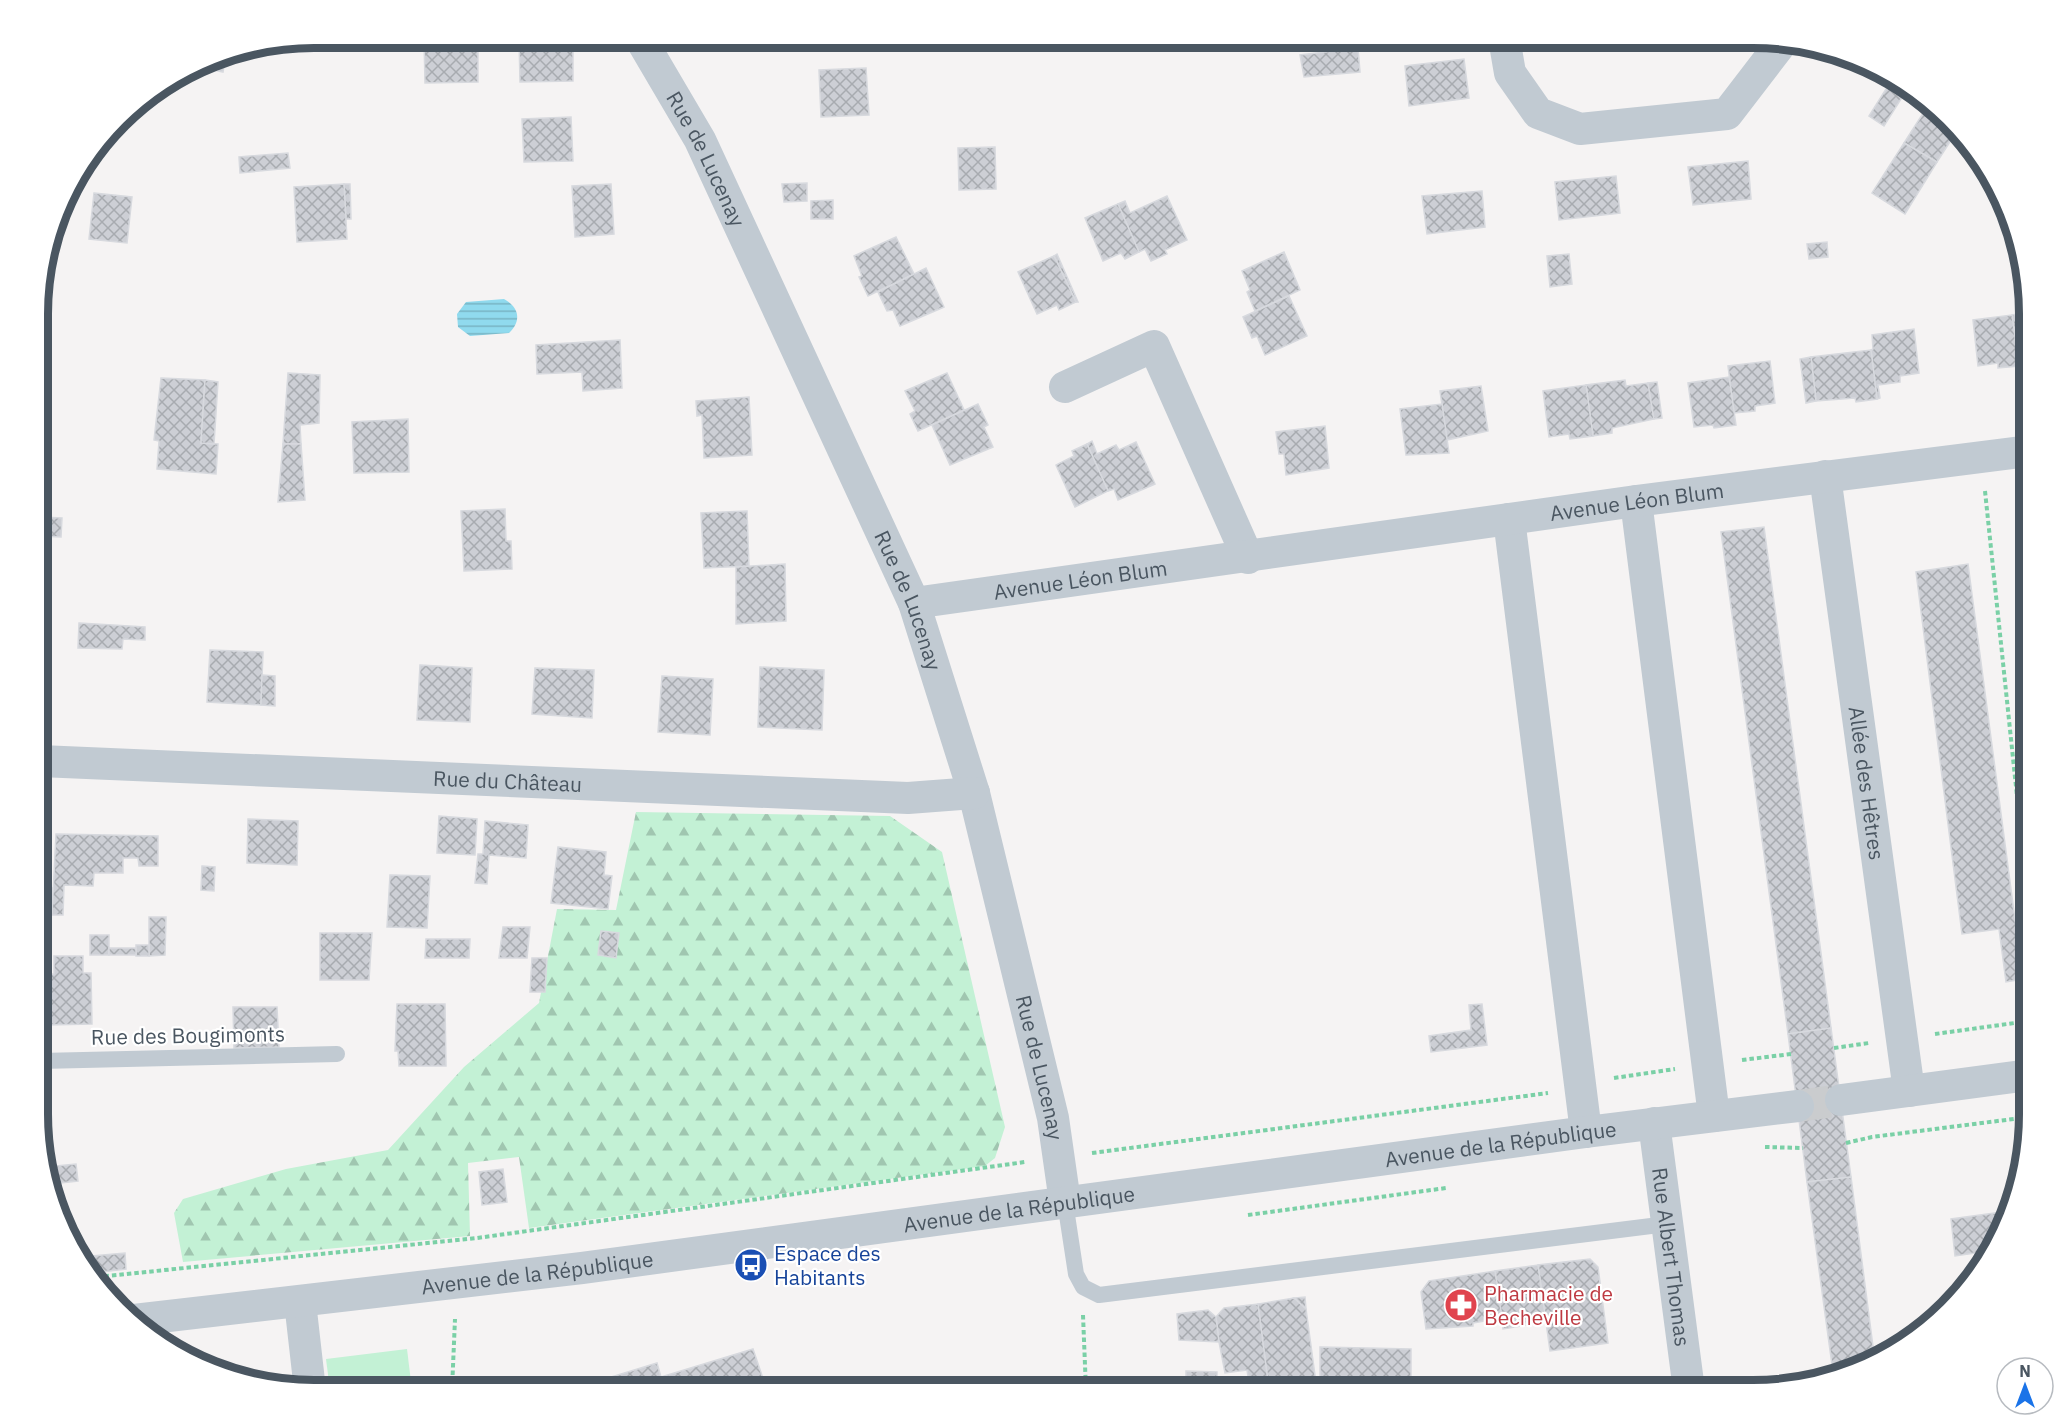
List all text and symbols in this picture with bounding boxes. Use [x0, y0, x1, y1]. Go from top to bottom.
street label: Rue de Lucenay [660, 86, 752, 232]
street label: Avenue Léon Blum [1548, 476, 1726, 527]
street label: Rue de Lucenay [868, 526, 949, 674]
street label: Avenue Léon Blum [992, 553, 1169, 606]
street label: Allée des Hêtres [1843, 705, 1891, 862]
street label: Rue du Château [432, 764, 583, 798]
street label: Rue de Lucenay [1010, 992, 1070, 1142]
street label: Rue des Bougimonts [91, 1019, 285, 1051]
street label: Avenue de la République [1383, 1114, 1618, 1173]
street label: Rue Albert Thomas [1646, 1166, 1697, 1348]
street label: Avenue de la République [902, 1179, 1136, 1238]
place label: Espace des Habitants [774, 1239, 881, 1291]
street label: Avenue de la République [420, 1245, 655, 1301]
bus stop icon: Espace des Habitants [733, 1247, 769, 1283]
place label: Pharmacie de Becheville [1484, 1279, 1613, 1331]
pharmacy icon: Pharmacie de Becheville [1443, 1287, 1479, 1323]
north arrow [1995, 1356, 2055, 1416]
text: N [2019, 1361, 2031, 1381]

